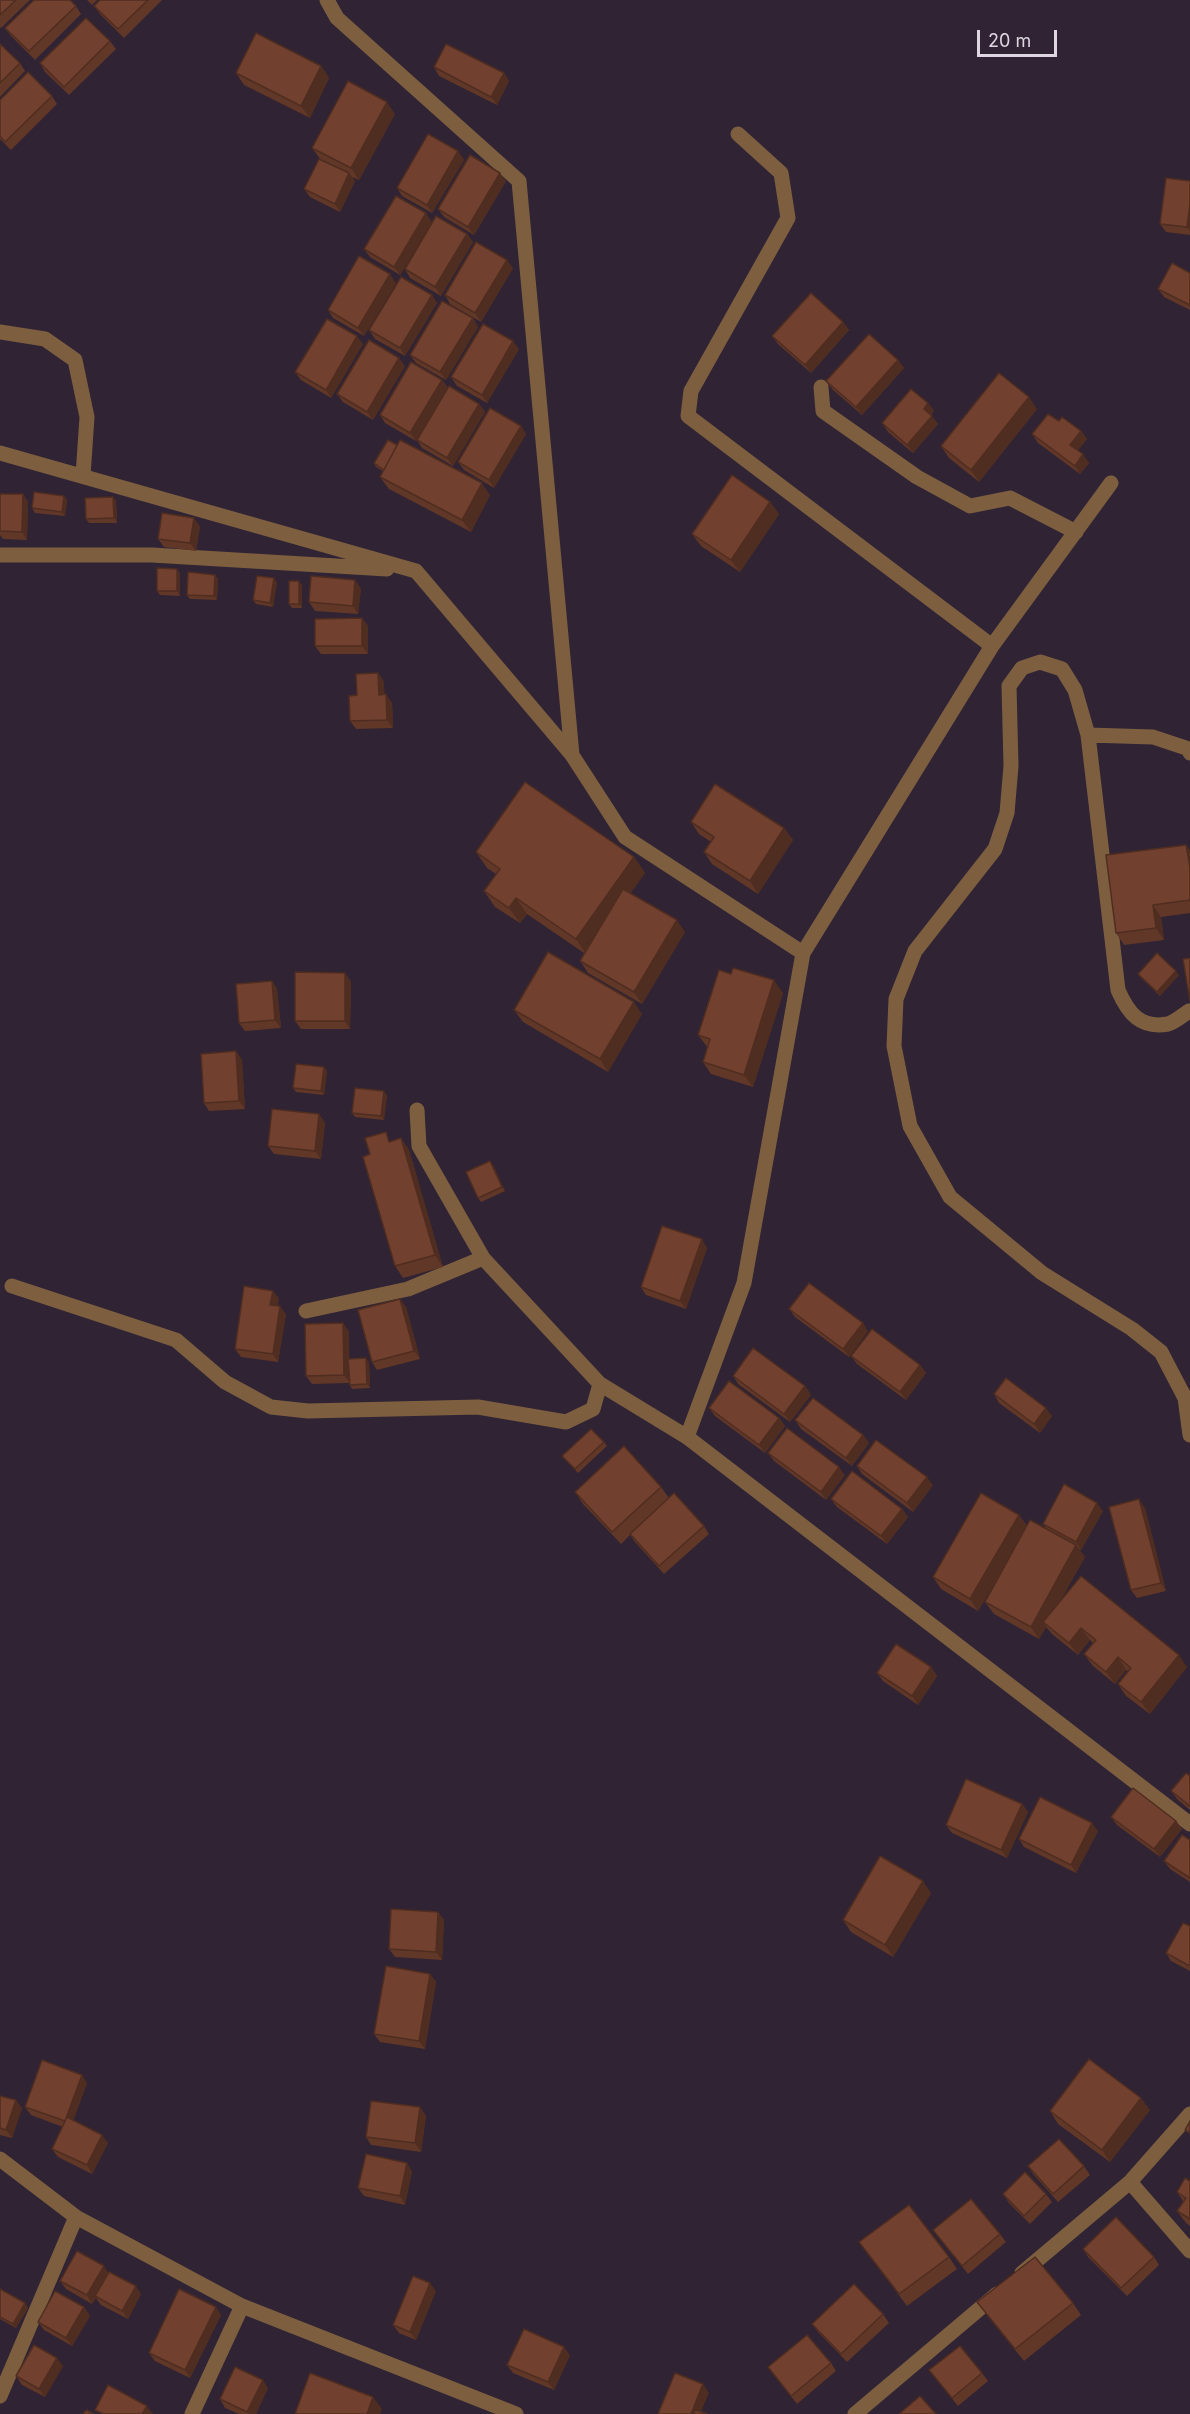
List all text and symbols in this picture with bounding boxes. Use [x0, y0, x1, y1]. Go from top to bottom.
scale bar [980, 18, 1060, 56]
text: 20 m [988, 30, 1031, 51]

